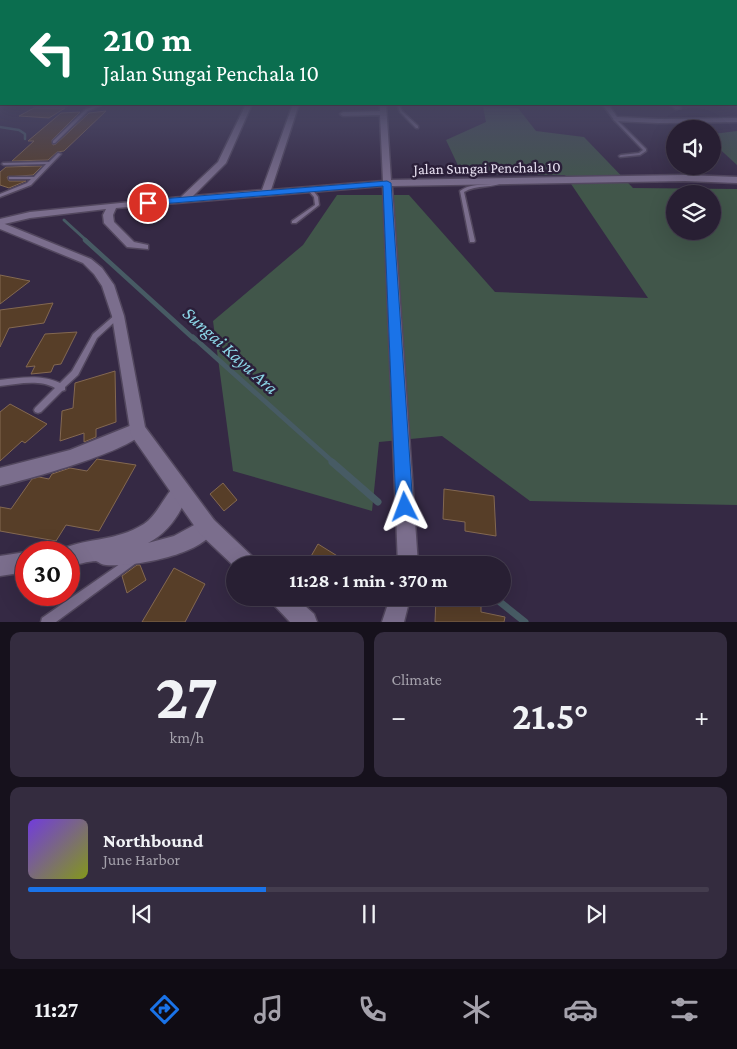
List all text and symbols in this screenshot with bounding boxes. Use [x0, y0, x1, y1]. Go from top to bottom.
icon: left [20, 20, 85, 85]
text: 210 m [103, 20, 192, 59]
text: Jalan Sungai Penchala 10 [103, 61, 319, 86]
map controls [666, 120, 721, 240]
button: sound [666, 120, 721, 175]
street label: Jalan Sungai Penchala 10 [411, 159, 561, 178]
pin [127, 182, 169, 224]
button: layers [666, 185, 721, 240]
icon: arrive [134, 189, 162, 217]
water label: Sungai Kayu Ara [179, 302, 282, 399]
position arrow [378, 480, 430, 532]
speed limit sign: 30 [15, 541, 80, 606]
text: 11:28 · 1 min · 370 m [289, 570, 448, 591]
text: 27 [155, 660, 218, 732]
text: Climate [392, 671, 442, 688]
text: 21.5° [512, 695, 589, 737]
text: − [392, 701, 406, 732]
text: + [694, 701, 709, 732]
text: km/h [170, 729, 204, 746]
text: Northbound [103, 830, 203, 851]
text: June Harbor [103, 851, 180, 868]
icon: previous [128, 900, 156, 928]
icon: pause [355, 900, 383, 928]
icon: next [582, 900, 610, 928]
icon: directions [147, 992, 182, 1027]
icon: music [251, 992, 286, 1027]
icon: phone [355, 992, 390, 1027]
icon: climate [459, 992, 494, 1027]
icon: car [563, 992, 598, 1027]
icon: filters [667, 992, 702, 1027]
text: 11:27 [35, 997, 78, 1022]

